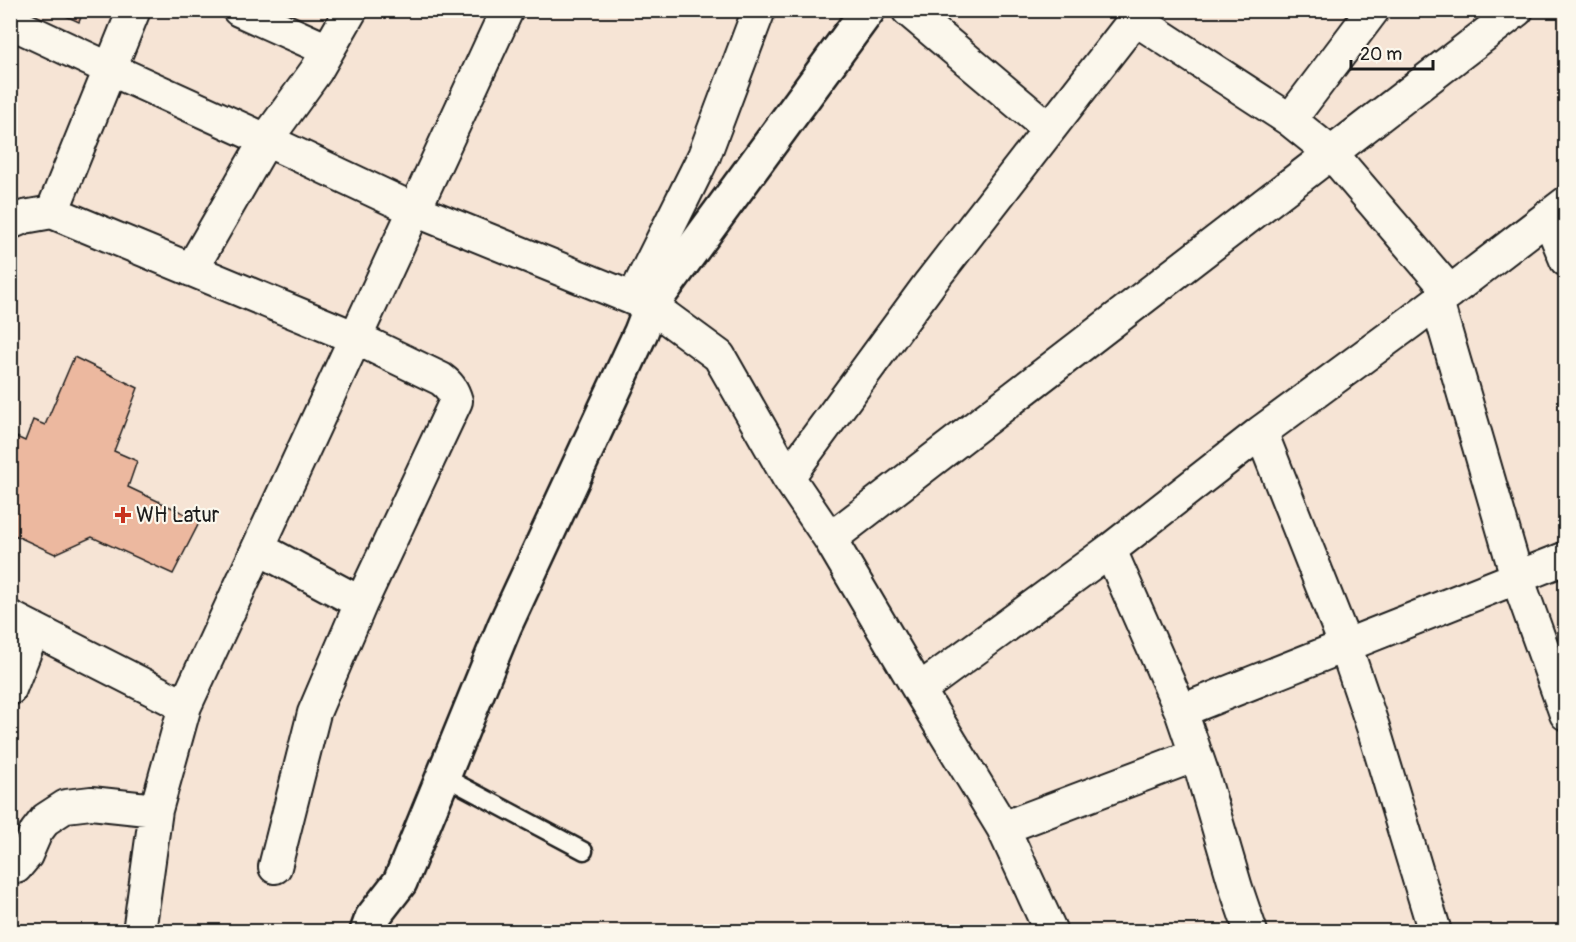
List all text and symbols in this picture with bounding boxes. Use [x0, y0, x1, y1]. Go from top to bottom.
scale bar [1351, 33, 1434, 71]
text: 20 m [1360, 43, 1402, 66]
place label: WH Latur [136, 502, 220, 529]
marker: WH Latur [114, 506, 132, 524]

